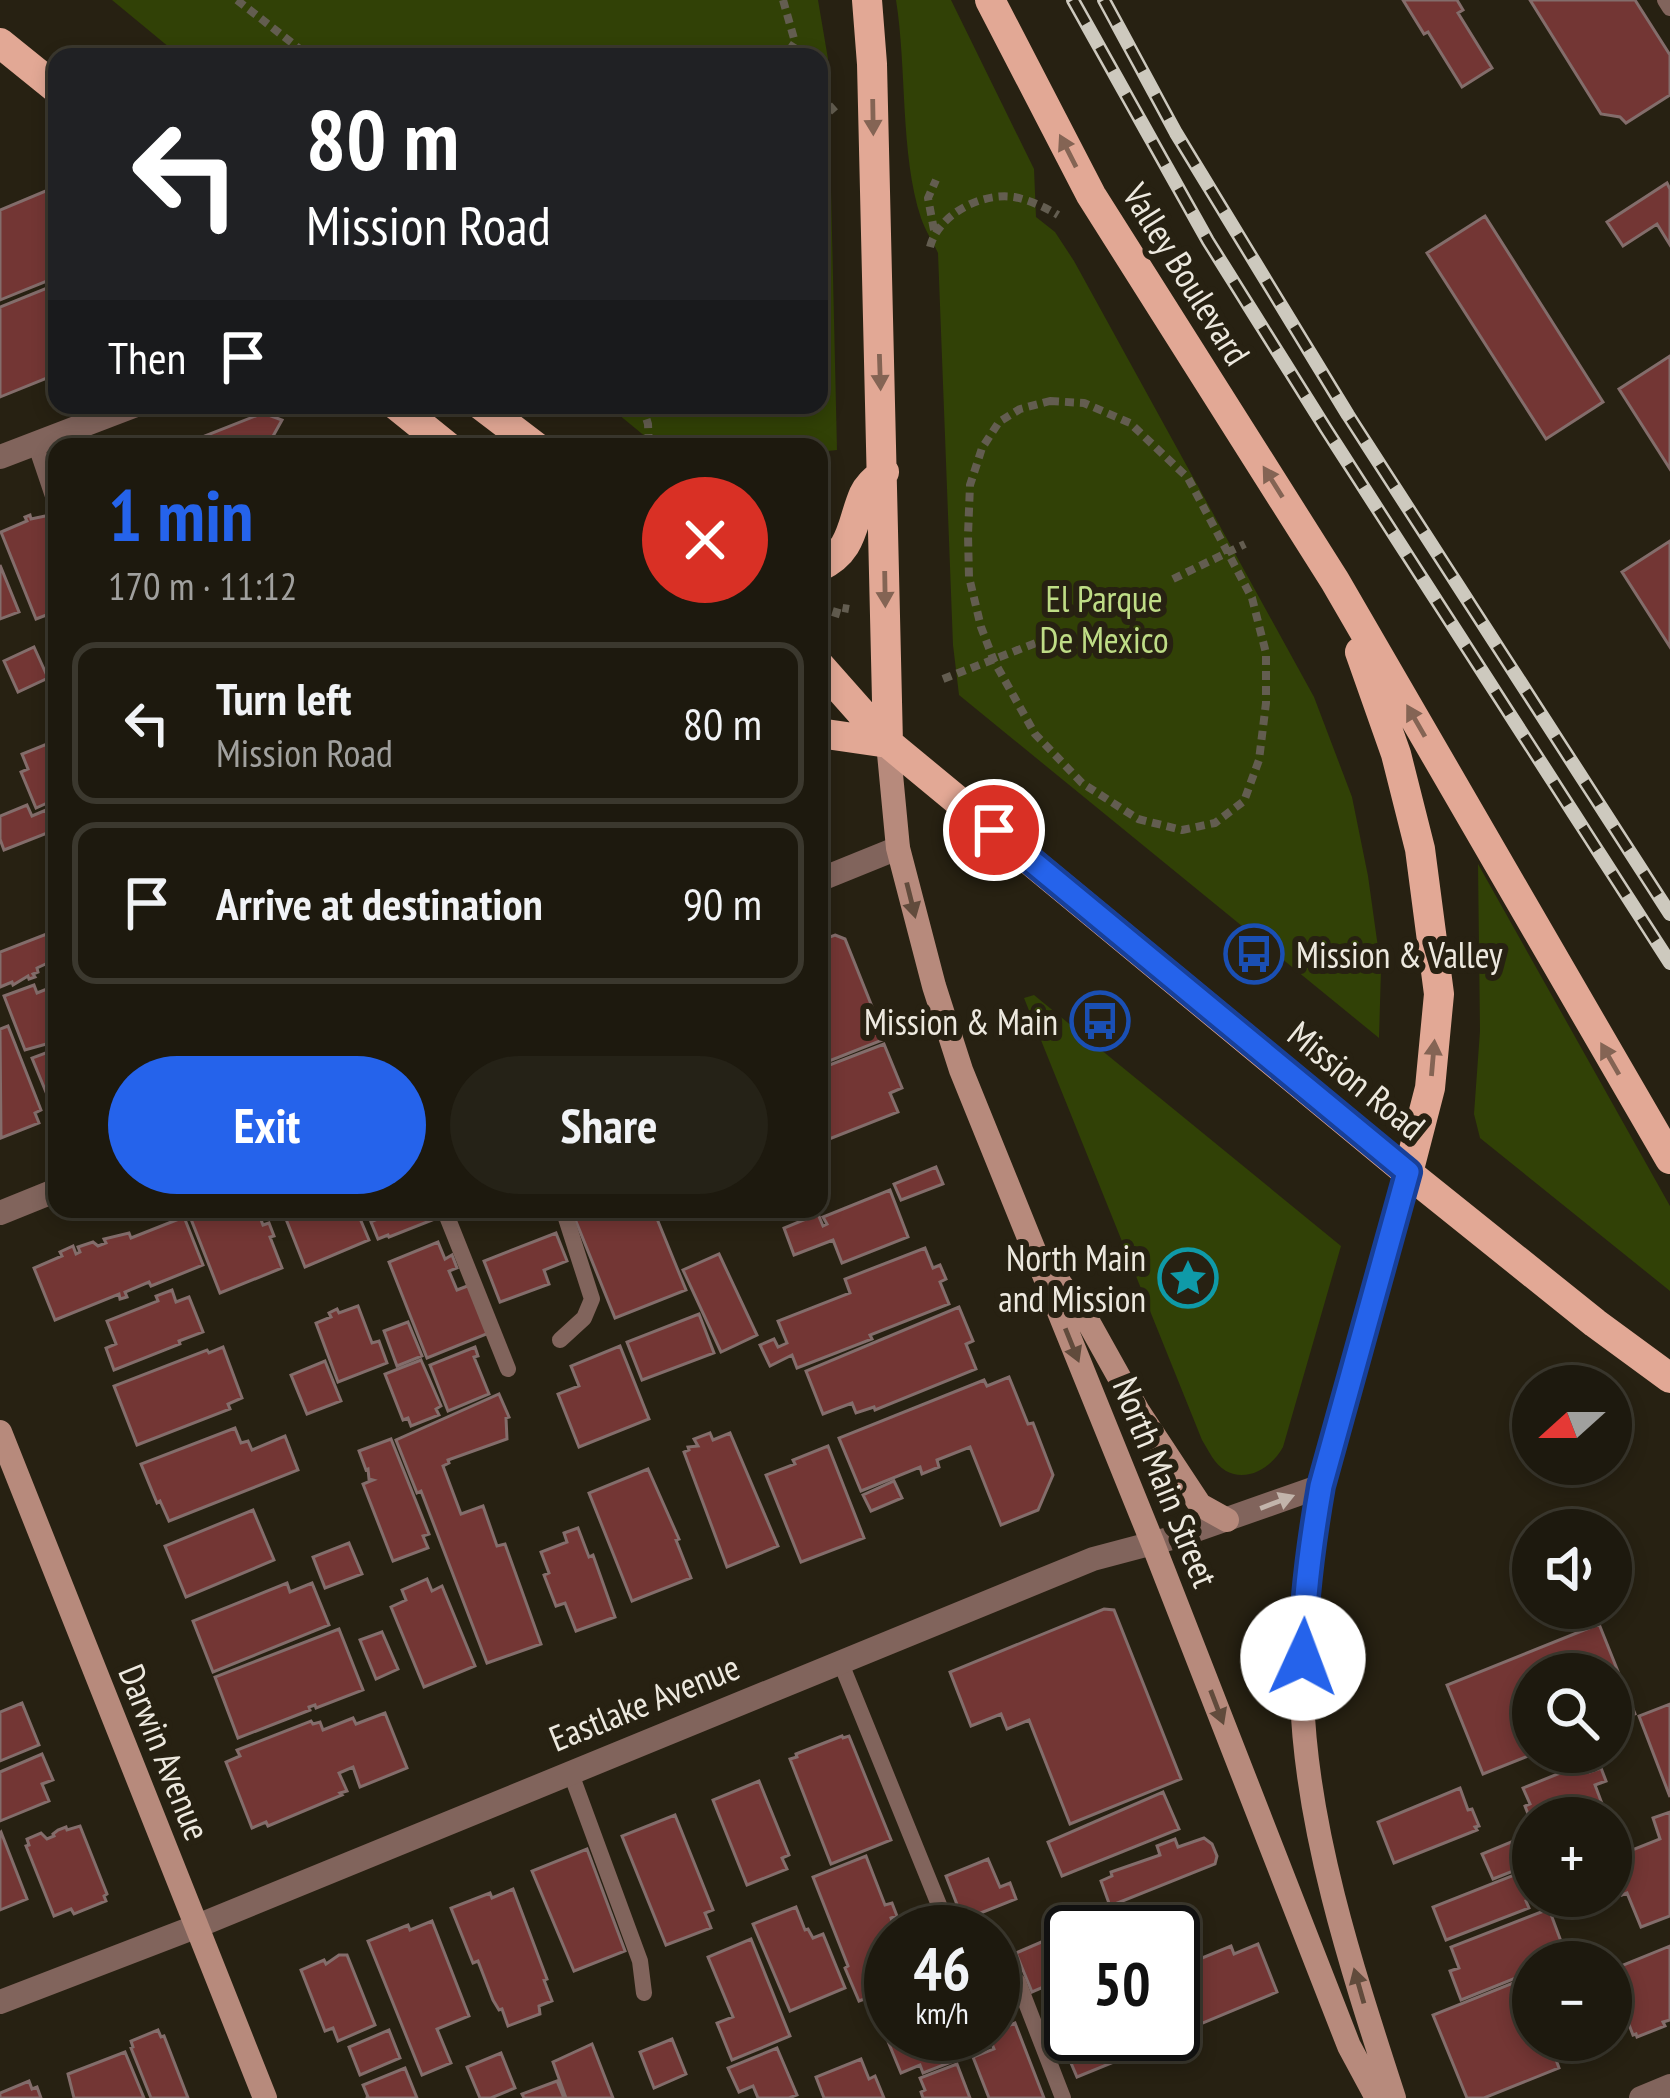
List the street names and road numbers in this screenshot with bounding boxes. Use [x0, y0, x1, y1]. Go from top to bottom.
street label: Valley Boulevard [1112, 174, 1261, 374]
street label: Mission Road [1279, 1010, 1435, 1150]
street label: North Main Street [1103, 1370, 1229, 1594]
street label: Eastlake Avenue [542, 1643, 746, 1761]
street label: Darwin Avenue [108, 1657, 222, 1847]

